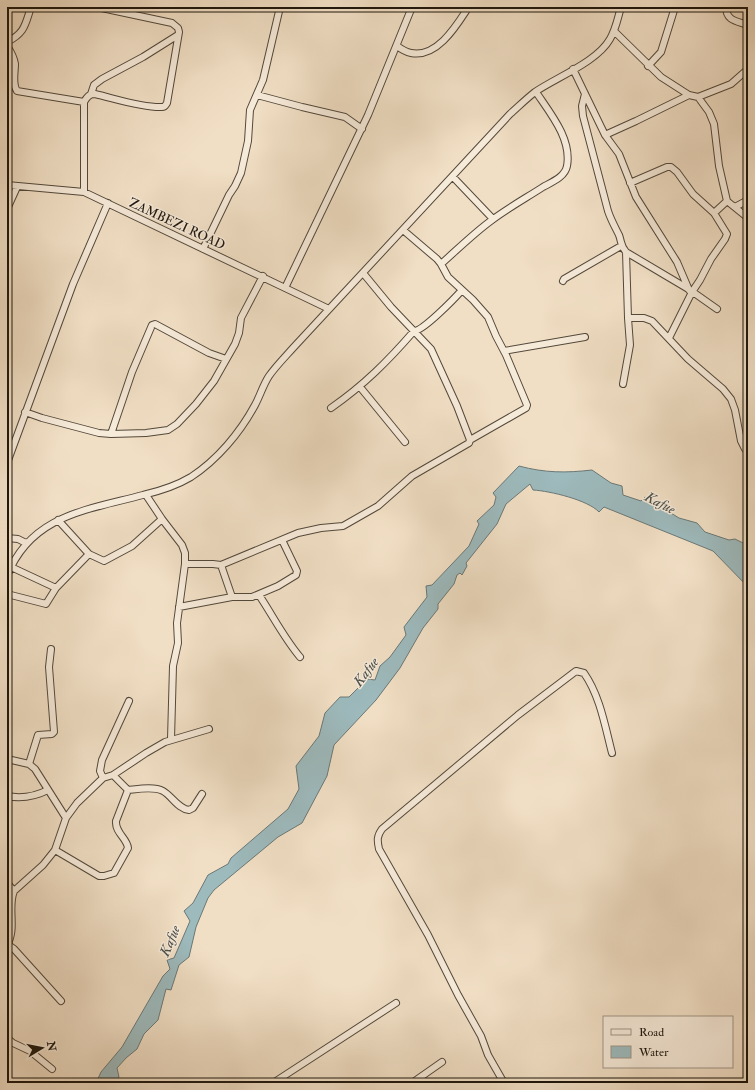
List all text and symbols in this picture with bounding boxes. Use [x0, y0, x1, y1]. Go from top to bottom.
street label: ZAMBEZI ROAD [126, 195, 228, 253]
water label: Kafue [641, 488, 678, 518]
water label: Kafue [349, 654, 383, 691]
water label: Kafue [156, 923, 184, 960]
legend [603, 1016, 733, 1068]
text: Road [639, 1025, 664, 1040]
north arrow [22, 1028, 62, 1068]
text: N [44, 1039, 59, 1053]
text: Water [638, 1045, 669, 1060]

